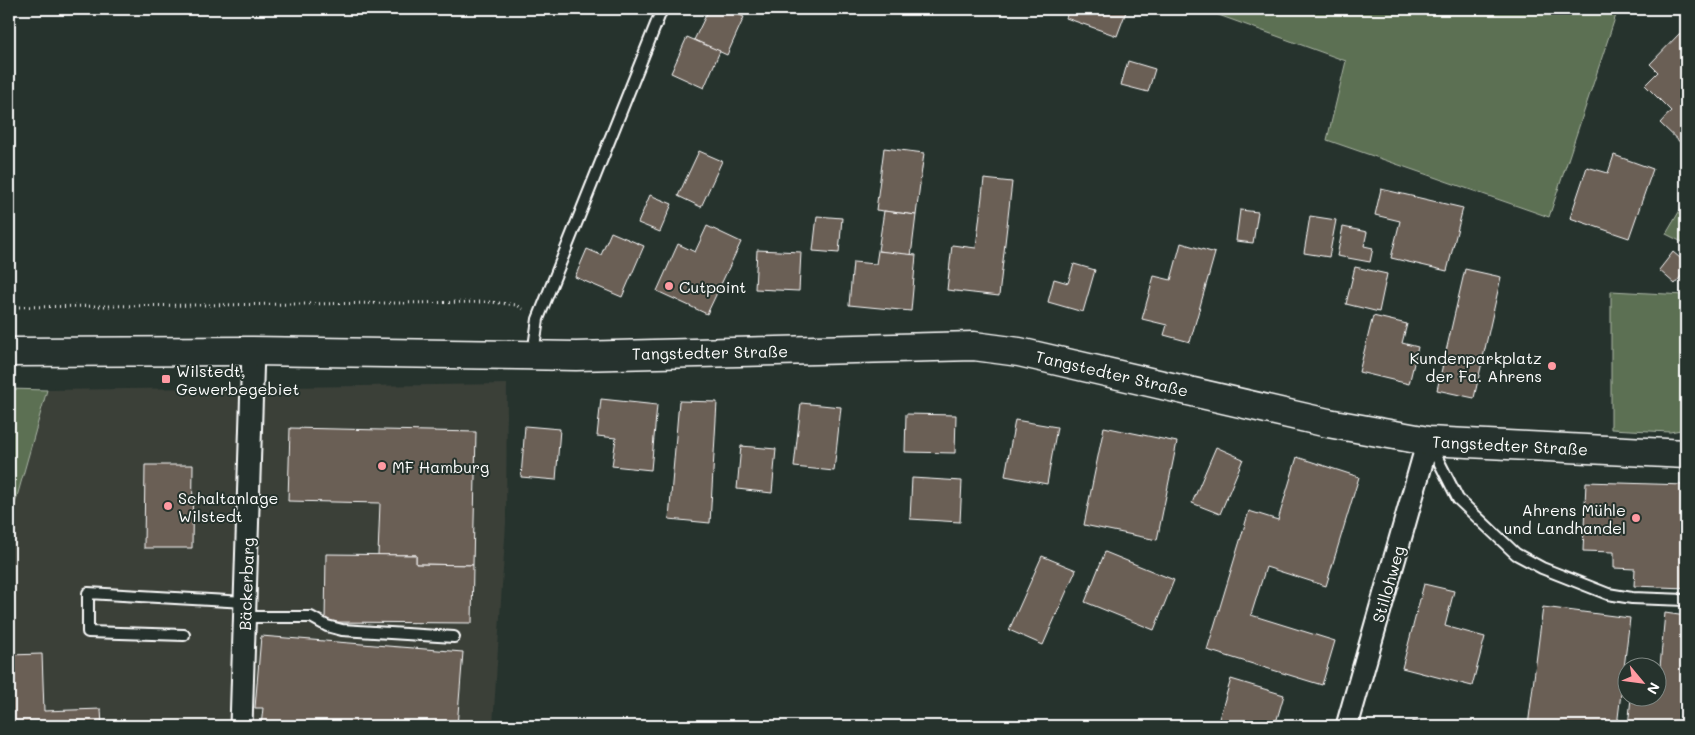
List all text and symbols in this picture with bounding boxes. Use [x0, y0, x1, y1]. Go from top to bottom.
place label: Cutpoint [679, 276, 746, 297]
marker: Cutpoint [663, 280, 675, 292]
street label: Tangstedter Straße [632, 340, 788, 364]
street label: Tangstedter Straße [1034, 345, 1190, 401]
place label: Kundenparkplatz der Fa. Ahrens [1410, 347, 1542, 386]
place label: Wilstedt, Gewerbegebiet [176, 360, 299, 399]
marker: Kundenparkplatz der Fa. Ahrens [1546, 360, 1558, 372]
marker: Wilstedt, Gewerbegebiet [160, 373, 172, 385]
street label: Tangstedter Straße [1432, 430, 1588, 460]
place label: MF Hamburg [392, 456, 489, 477]
marker: MF Hamburg [376, 460, 388, 472]
place label: Schaltanlage Wilstedt [178, 487, 278, 526]
place label: Ahrens Mühle und Landhandel [1504, 499, 1626, 538]
marker: Schaltanlage Wilstedt [162, 500, 174, 512]
marker: Ahrens Mühle und Landhandel [1630, 512, 1642, 524]
street label: Bäckerbarg [234, 537, 258, 631]
street label: Stillohweg [1367, 543, 1409, 625]
north arrow [1618, 658, 1668, 708]
text: N [1643, 679, 1665, 698]

